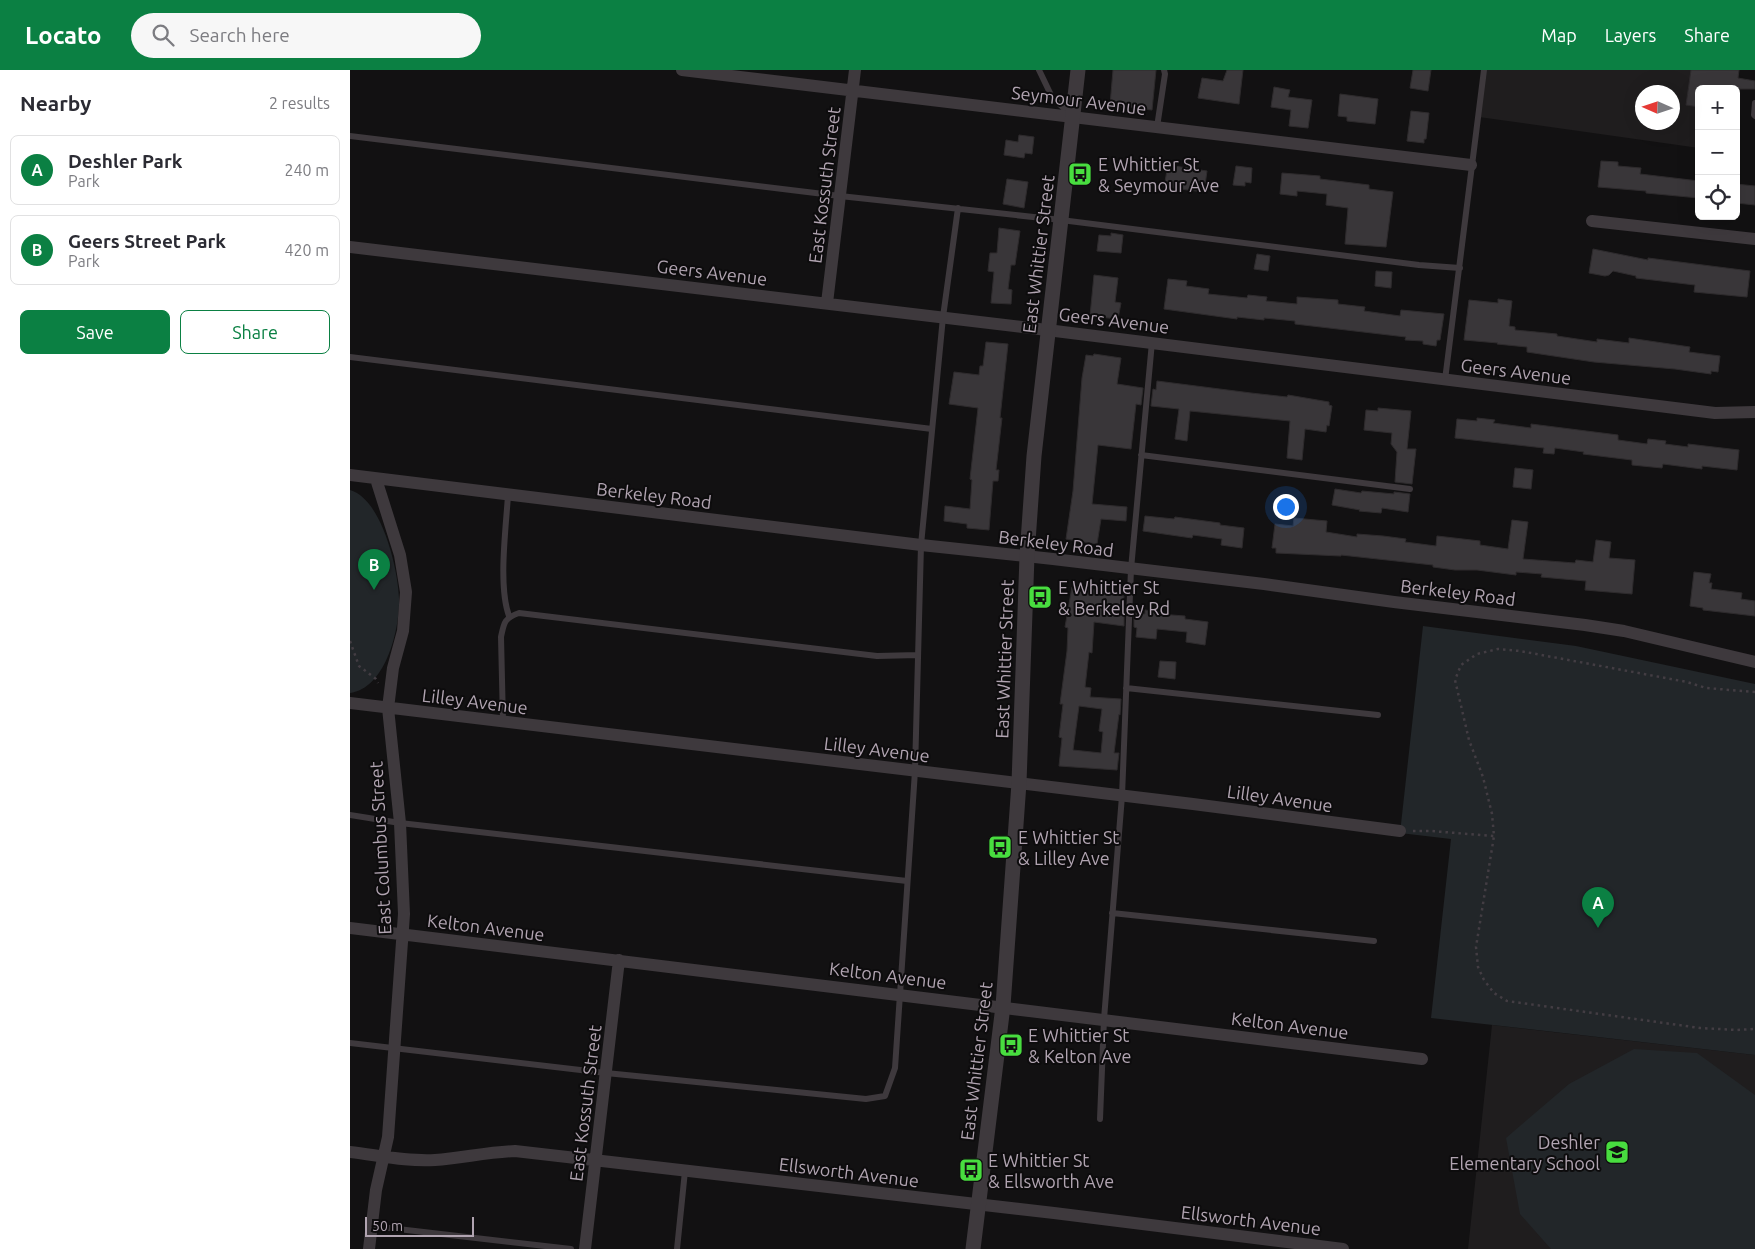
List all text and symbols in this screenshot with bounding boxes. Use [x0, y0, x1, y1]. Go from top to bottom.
search box [131, 13, 481, 58]
icon: search [149, 21, 177, 49]
text: Locato [25, 22, 101, 49]
text: Search here [189, 24, 290, 46]
text: Map [1541, 25, 1577, 45]
text: Layers [1605, 25, 1656, 45]
text: Share [1684, 25, 1730, 45]
street label: Seymour Avenue [1010, 82, 1148, 118]
north arrow [1635, 85, 1680, 130]
map controls [1695, 85, 1740, 220]
button: + [1695, 85, 1740, 130]
text: Nearby [20, 91, 91, 115]
text: 2 results [269, 94, 330, 112]
street label: East Kossuth Street [804, 106, 844, 264]
button: − [1695, 130, 1740, 175]
text: Deshler Park [68, 150, 182, 172]
place label: E Whittier St & Seymour Ave [1098, 154, 1219, 195]
text: A [31, 161, 43, 179]
text: 240 m [284, 161, 329, 179]
bus stop icon: E Whittier St & Seymour Ave [1067, 161, 1093, 187]
text: Park [68, 172, 100, 190]
street label: East Whittier Street [1018, 174, 1058, 334]
button: locate [1695, 175, 1740, 220]
text: Geers Street Park [68, 230, 226, 252]
text: B [32, 241, 42, 259]
text: 420 m [284, 241, 329, 259]
text: Park [68, 252, 100, 270]
street label: Geers Avenue [656, 255, 768, 289]
street label: Geers Avenue [1058, 303, 1170, 337]
button: Save [20, 310, 170, 354]
button: Share [180, 310, 330, 354]
street label: Geers Avenue [1460, 354, 1572, 388]
street label: Berkeley Road [595, 478, 713, 512]
your location [1273, 494, 1299, 520]
street label: Berkeley Road [997, 526, 1115, 560]
pin: B [358, 549, 390, 590]
street label: Berkeley Road [1399, 575, 1517, 609]
place label: E Whittier St & Berkeley Rd [1058, 577, 1170, 618]
street label: East Whittier Street [991, 579, 1017, 739]
bus stop icon: E Whittier St & Berkeley Rd [1027, 584, 1053, 610]
street label: Lilley Avenue [421, 685, 529, 717]
street label: Lilley Avenue [823, 733, 931, 765]
street label: East Columbus Street [365, 761, 395, 935]
street label: Lilley Avenue [1226, 781, 1334, 815]
place label: E Whittier St & Lilley Ave [1018, 827, 1119, 868]
bus stop icon: E Whittier St & Lilley Ave [987, 834, 1013, 860]
pin: A [1582, 887, 1614, 928]
street label: Kelton Avenue [426, 910, 546, 944]
street label: Kelton Avenue [828, 958, 948, 992]
street label: East Whittier Street [956, 981, 996, 1141]
street label: Kelton Avenue [1230, 1008, 1350, 1042]
street label: East Kossuth Street [565, 1024, 605, 1182]
place label: E Whittier St & Kelton Ave [1028, 1025, 1131, 1066]
bus stop icon: E Whittier St & Kelton Ave [998, 1032, 1024, 1058]
place label: Deshler Elementary School [1449, 1132, 1600, 1173]
school or university icon: Deshler Elementary School [1604, 1139, 1630, 1165]
place label: E Whittier St & Ellsworth Ave [988, 1150, 1114, 1191]
street label: Ellsworth Avenue [778, 1153, 920, 1191]
bus stop icon: E Whittier St & Ellsworth Ave [958, 1157, 984, 1183]
street label: Ellsworth Avenue [1180, 1201, 1322, 1239]
scale bar [365, 1214, 474, 1237]
text: 50 m [372, 1218, 403, 1234]

